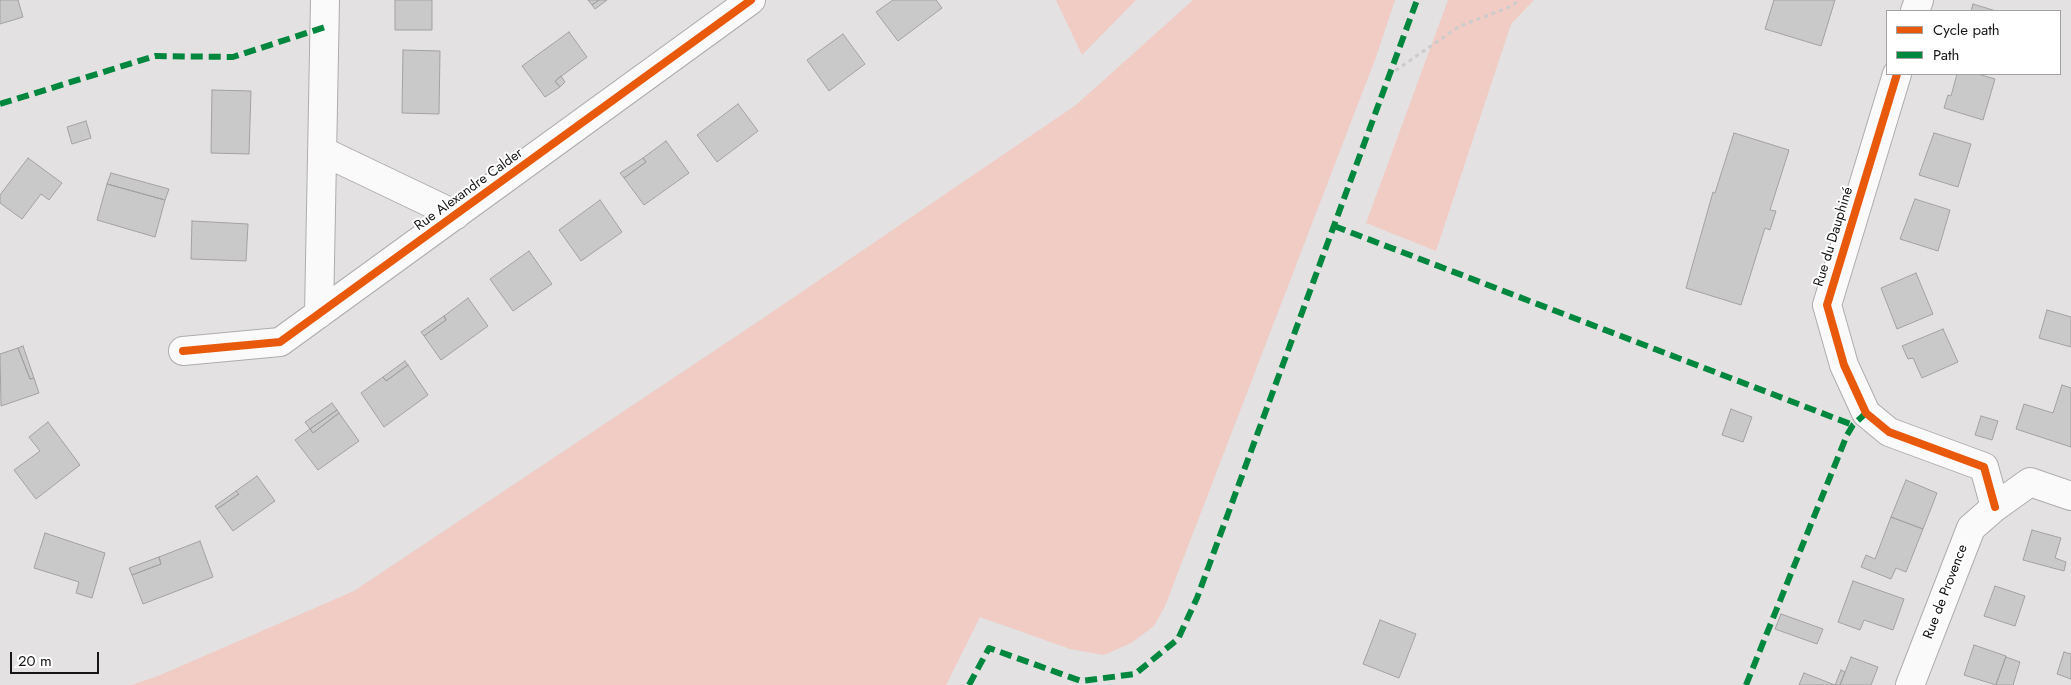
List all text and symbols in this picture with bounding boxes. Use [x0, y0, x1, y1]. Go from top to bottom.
legend [1886, 10, 2061, 75]
text: Cycle path [1933, 19, 2000, 41]
text: Path [1933, 44, 1959, 66]
street label: Rue Alexandre Calder [412, 145, 526, 235]
street label: Rue du Dauphiné [1811, 185, 1857, 289]
street label: Rue de Provence [1920, 542, 1972, 642]
scale bar [12, 642, 101, 674]
text: 20 m [18, 650, 52, 672]

